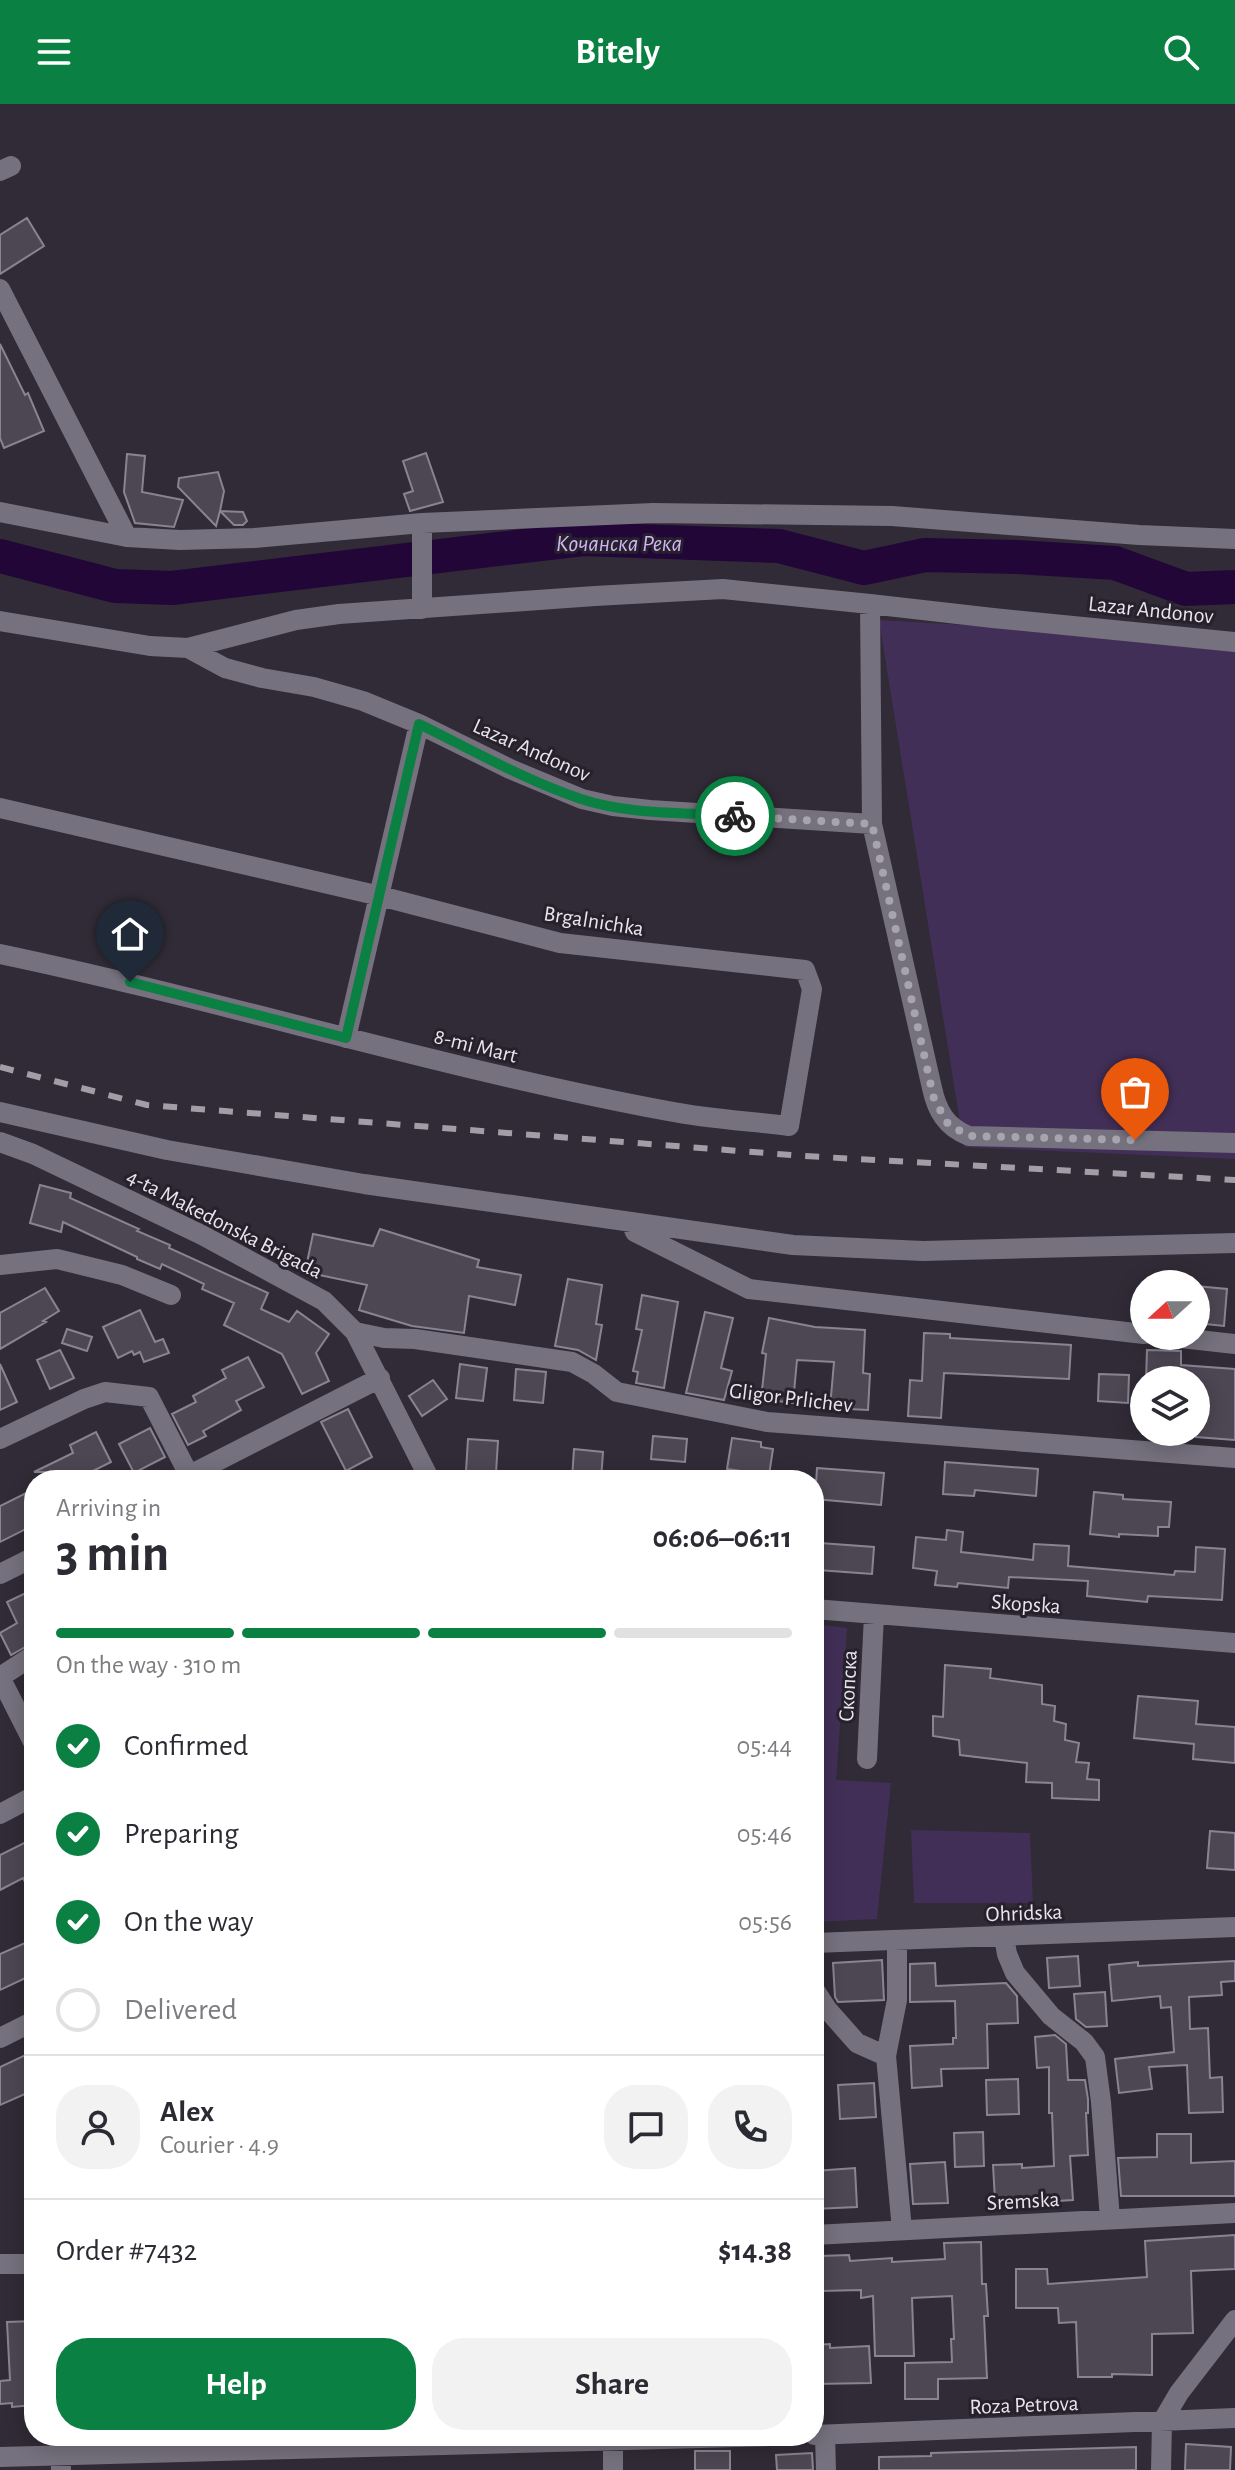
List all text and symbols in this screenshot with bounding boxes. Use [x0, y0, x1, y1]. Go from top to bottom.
icon: menu [32, 30, 76, 74]
icon: search [1159, 30, 1203, 74]
text: Bitely [575, 34, 660, 70]
water label: Кочанска Река [556, 532, 682, 556]
street label: Lazar Andonov [1087, 592, 1215, 628]
street label: Lazar Andonov [470, 714, 594, 786]
courier [695, 776, 775, 856]
icon: bike [713, 794, 757, 838]
pin [96, 900, 164, 982]
street label: Brgalnichka [542, 902, 645, 940]
icon: home [108, 912, 152, 956]
street label: 8-mi Mart [432, 1025, 520, 1067]
pin [1101, 1058, 1169, 1140]
icon: bag [1113, 1070, 1157, 1114]
street label: 4-ta Makedonska Brigada [123, 1165, 326, 1283]
north arrow [1130, 1270, 1210, 1350]
map controls [1130, 1270, 1210, 1446]
button: layers [1130, 1366, 1210, 1446]
street label: Gligor Prlichev [728, 1380, 855, 1417]
text: Arriving in [56, 1495, 161, 1521]
text: 06:06–06:11 [652, 1523, 792, 1553]
text: 3 min [56, 1528, 169, 1580]
street label: Skopska [990, 1591, 1061, 1617]
street label: Скопска [835, 1650, 861, 1723]
text: On the way · 310 m [56, 1652, 241, 1678]
icon: check [56, 1724, 100, 1768]
text: Confirmed [124, 1731, 248, 1761]
text: 05:44 [736, 1733, 792, 1759]
icon: check [56, 1812, 100, 1856]
text: Preparing [124, 1819, 239, 1849]
text: 05:46 [737, 1821, 792, 1847]
icon: check [56, 1900, 100, 1944]
street label: Ohridska [985, 1901, 1063, 1925]
text: On the way [124, 1907, 253, 1937]
text: 05:56 [738, 1909, 792, 1935]
text: Delivered [124, 1995, 237, 2025]
button: person [56, 2085, 140, 2169]
button: chat [604, 2085, 688, 2169]
button: phone [708, 2085, 792, 2169]
text: Alex [160, 2097, 214, 2127]
text: Courier · 4.9 [160, 2132, 279, 2158]
street label: Sremska [986, 2188, 1060, 2214]
text: Order #7432 [56, 2236, 197, 2266]
text: $14.38 [718, 2236, 792, 2266]
button: Help [56, 2338, 416, 2430]
button: Share [432, 2338, 792, 2430]
street label: Roza Petrova [969, 2392, 1079, 2418]

